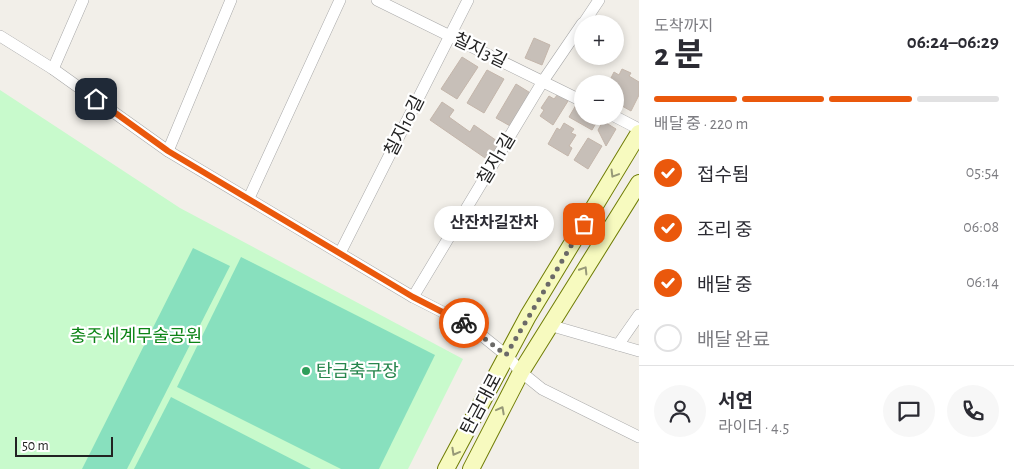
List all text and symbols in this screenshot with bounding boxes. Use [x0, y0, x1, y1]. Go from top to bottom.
map controls [574, 15, 624, 125]
button: + [574, 15, 624, 65]
text: 도착까지 [654, 18, 713, 34]
street label: 칠지3길 [450, 28, 510, 72]
text: 06:24–06:29 [907, 33, 999, 52]
text: 2 분 [654, 39, 703, 71]
button: − [574, 75, 624, 125]
pin [75, 78, 117, 120]
icon: home [82, 85, 110, 113]
street label: 칠지10길 [380, 92, 428, 160]
text: 배달 중 · 220 m [654, 116, 748, 132]
street label: 칠지1길 [473, 130, 519, 188]
icon: check [654, 159, 682, 187]
text: 05:54 [966, 164, 999, 180]
text: 접수됨 [697, 166, 749, 185]
one-way arrow [610, 169, 620, 178]
pin [563, 203, 605, 245]
callout: 산잔차길잔차 [434, 206, 554, 242]
icon: bag [570, 210, 598, 238]
icon: check [654, 214, 682, 242]
text: 산잔차길잔차 [450, 215, 538, 231]
text: 06:08 [963, 219, 999, 235]
text: 조리 중 [697, 221, 753, 240]
one-way arrow [577, 267, 587, 276]
icon: check [654, 269, 682, 297]
text: 06:14 [966, 274, 999, 290]
text: 배달 중 [697, 276, 753, 295]
courier [439, 298, 489, 348]
icon: bike [450, 309, 478, 337]
park label: 충주세계무술공원 [70, 326, 202, 346]
text: 배달 완료 [697, 331, 770, 350]
place label: 탄금축구장 [316, 361, 399, 381]
marker: 탄금축구장 [300, 365, 312, 377]
street label: 탄금대로 [457, 370, 505, 438]
button: person [654, 385, 706, 437]
button: chat [883, 385, 935, 437]
button: phone [947, 385, 999, 437]
text: 서연 [718, 392, 753, 411]
one-way arrow [495, 407, 505, 416]
text: 라이더 · 4.5 [718, 419, 789, 435]
scale bar [15, 434, 112, 457]
text: 50 m [22, 439, 49, 453]
one-way arrow [451, 447, 461, 456]

